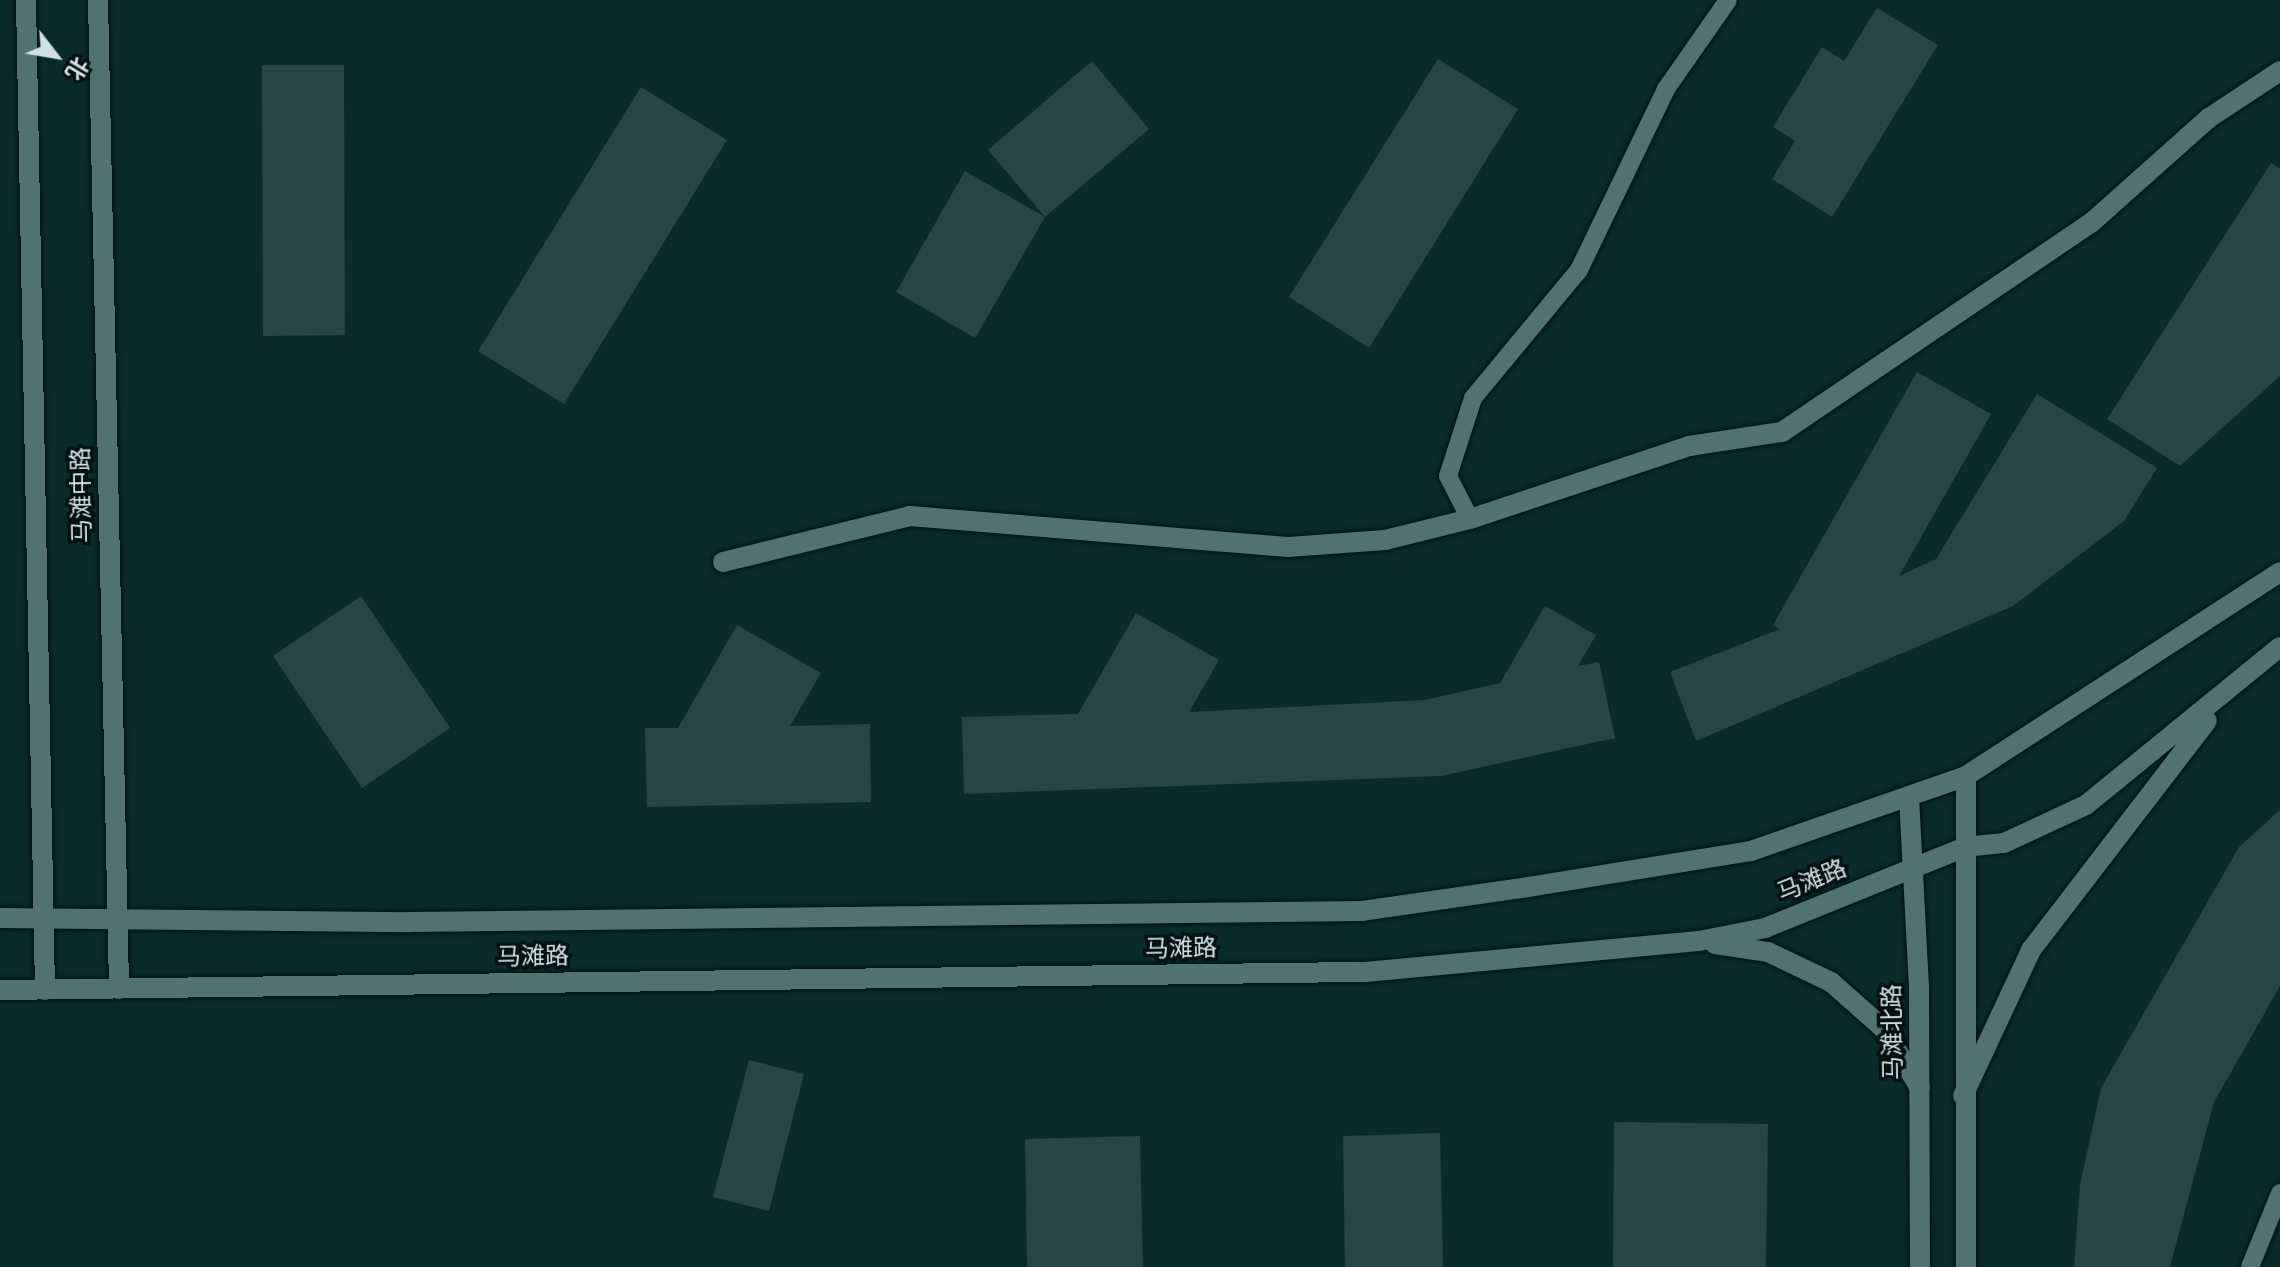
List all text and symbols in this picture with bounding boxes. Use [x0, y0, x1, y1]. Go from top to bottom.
north arrow [16, 16, 96, 96]
text: 北 [61, 53, 93, 84]
street label: 马滩中路 [67, 447, 97, 543]
street label: 马滩路 [1773, 854, 1851, 908]
street label: 马滩路 [1145, 934, 1217, 964]
street label: 马滩路 [497, 942, 569, 972]
street label: 马滩北路 [1878, 984, 1908, 1080]

